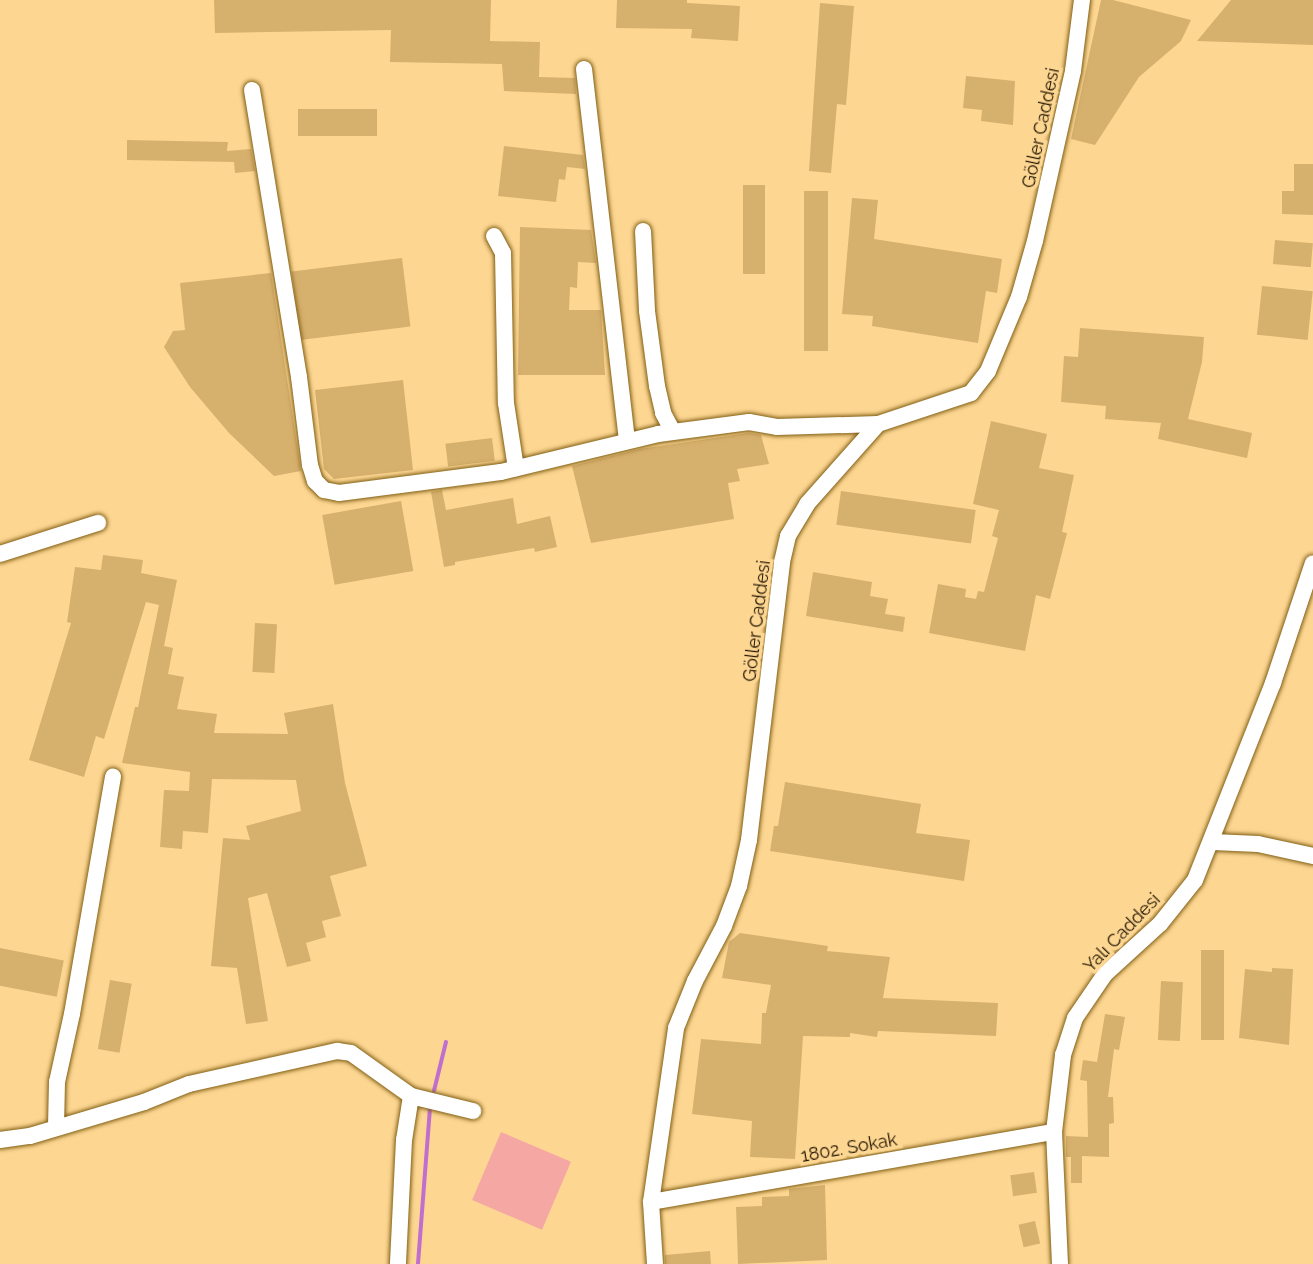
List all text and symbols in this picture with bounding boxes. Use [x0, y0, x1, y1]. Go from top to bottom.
street label: Göller Caddesi [1018, 66, 1064, 190]
street label: Göller Caddesi [739, 559, 775, 683]
street label: Yalı Caddesi [1079, 889, 1165, 977]
street label: 1802. Sokak [799, 1129, 899, 1167]

